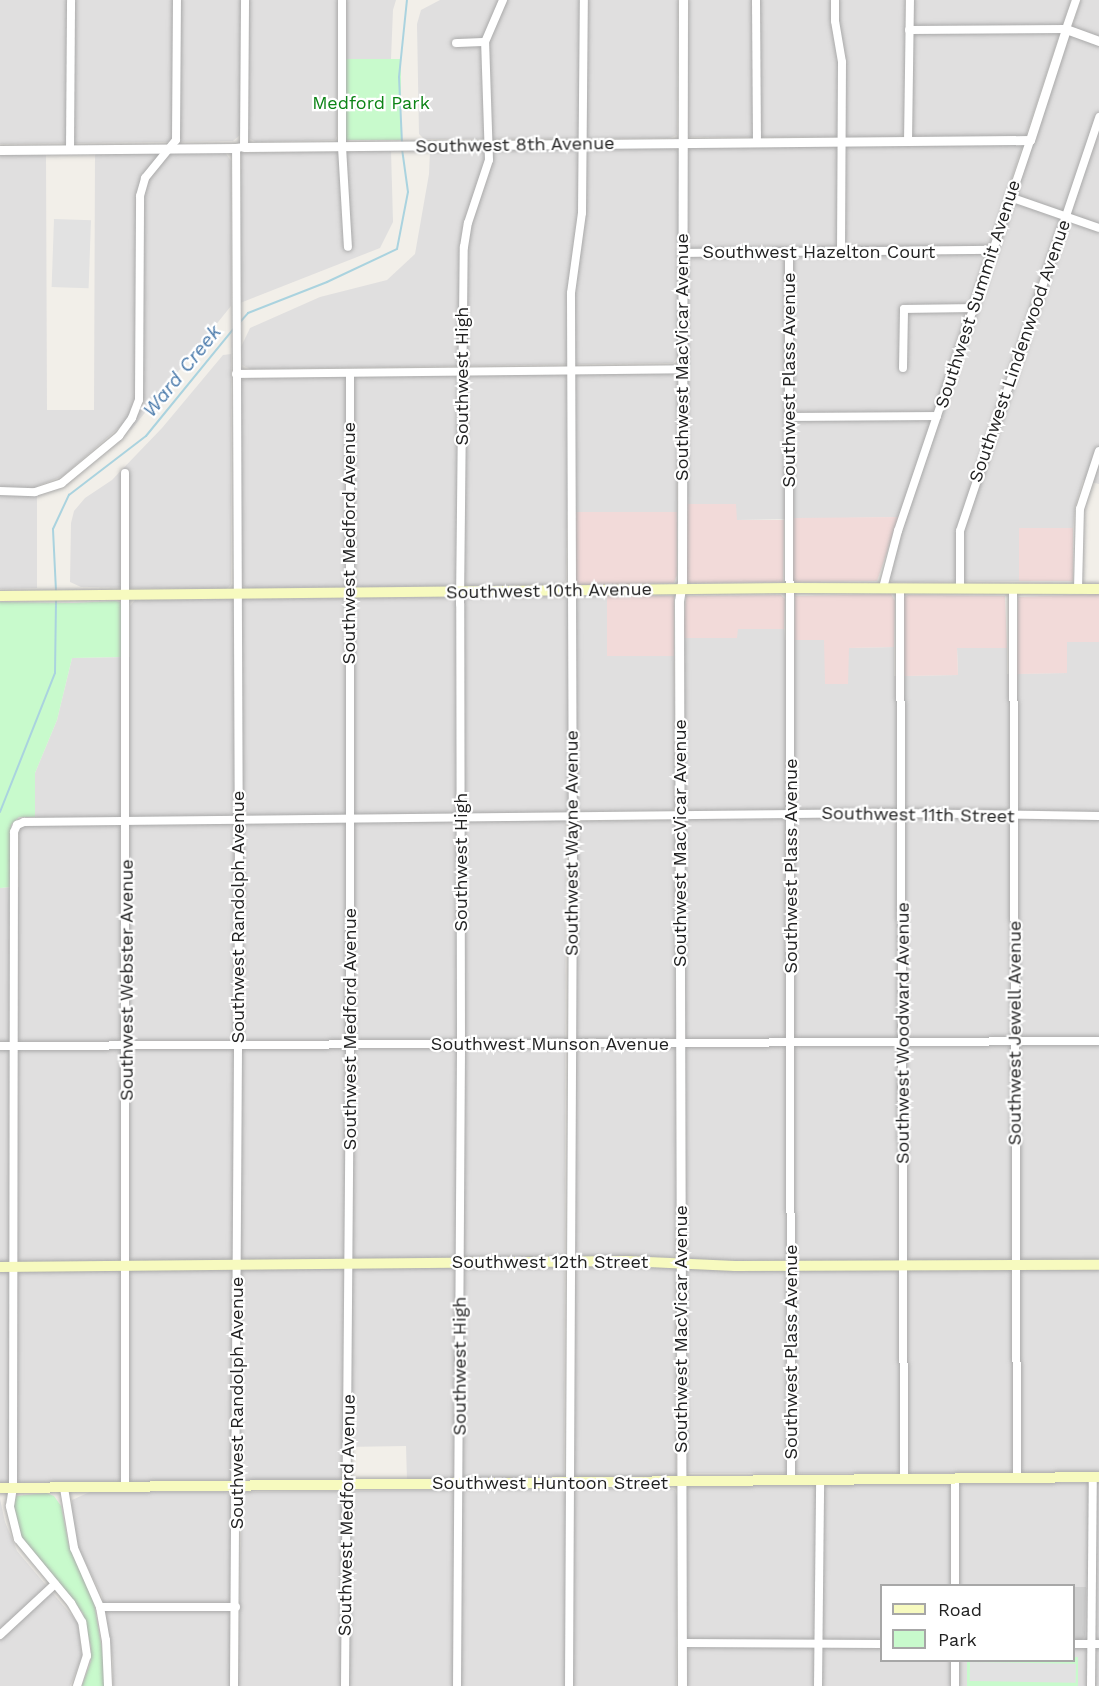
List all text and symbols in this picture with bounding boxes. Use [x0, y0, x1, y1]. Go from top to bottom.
park label: Medford Park [312, 92, 430, 114]
street label: Southwest 8th Avenue [415, 132, 615, 158]
street label: Southwest Summit Avenue [931, 177, 1025, 411]
street label: Southwest Lindenwood Avenue [965, 216, 1075, 486]
street label: Southwest MacVicar Avenue [671, 233, 693, 481]
street label: Southwest Hazelton Court [703, 241, 935, 263]
street label: Southwest Plass Avenue [778, 272, 800, 488]
street label: Southwest High [451, 306, 473, 446]
water label: Ward Creek [138, 320, 226, 422]
street label: Southwest Medford Avenue [338, 422, 360, 664]
street label: Southwest 10th Avenue [445, 578, 653, 604]
street label: Southwest MacVicar Avenue [669, 719, 691, 967]
street label: Southwest Wayne Avenue [561, 729, 583, 957]
street label: Southwest Plass Avenue [780, 758, 802, 974]
street label: Southwest Randolph Avenue [227, 790, 249, 1044]
street label: Southwest High [450, 792, 472, 932]
street label: Southwest 11th Street [821, 803, 1015, 827]
street label: Southwest Webster Avenue [116, 858, 138, 1102]
street label: Southwest Woodward Avenue [892, 901, 914, 1165]
street label: Southwest Medford Avenue [339, 908, 361, 1150]
street label: Southwest Jewell Avenue [1004, 920, 1026, 1146]
street label: Southwest Munson Avenue [430, 1033, 670, 1055]
street label: Southwest MacVicar Avenue [670, 1205, 692, 1453]
street label: Southwest Plass Avenue [780, 1244, 802, 1460]
street label: Southwest 12th Street [452, 1251, 648, 1273]
street label: Southwest Randolph Avenue [226, 1276, 248, 1530]
street label: Southwest High [449, 1296, 471, 1436]
street label: Southwest Medford Avenue [334, 1393, 360, 1637]
street label: Southwest Huntoon Street [432, 1472, 668, 1494]
legend [880, 1584, 1075, 1662]
text: Road [938, 1599, 982, 1620]
text: Park [938, 1629, 977, 1650]

